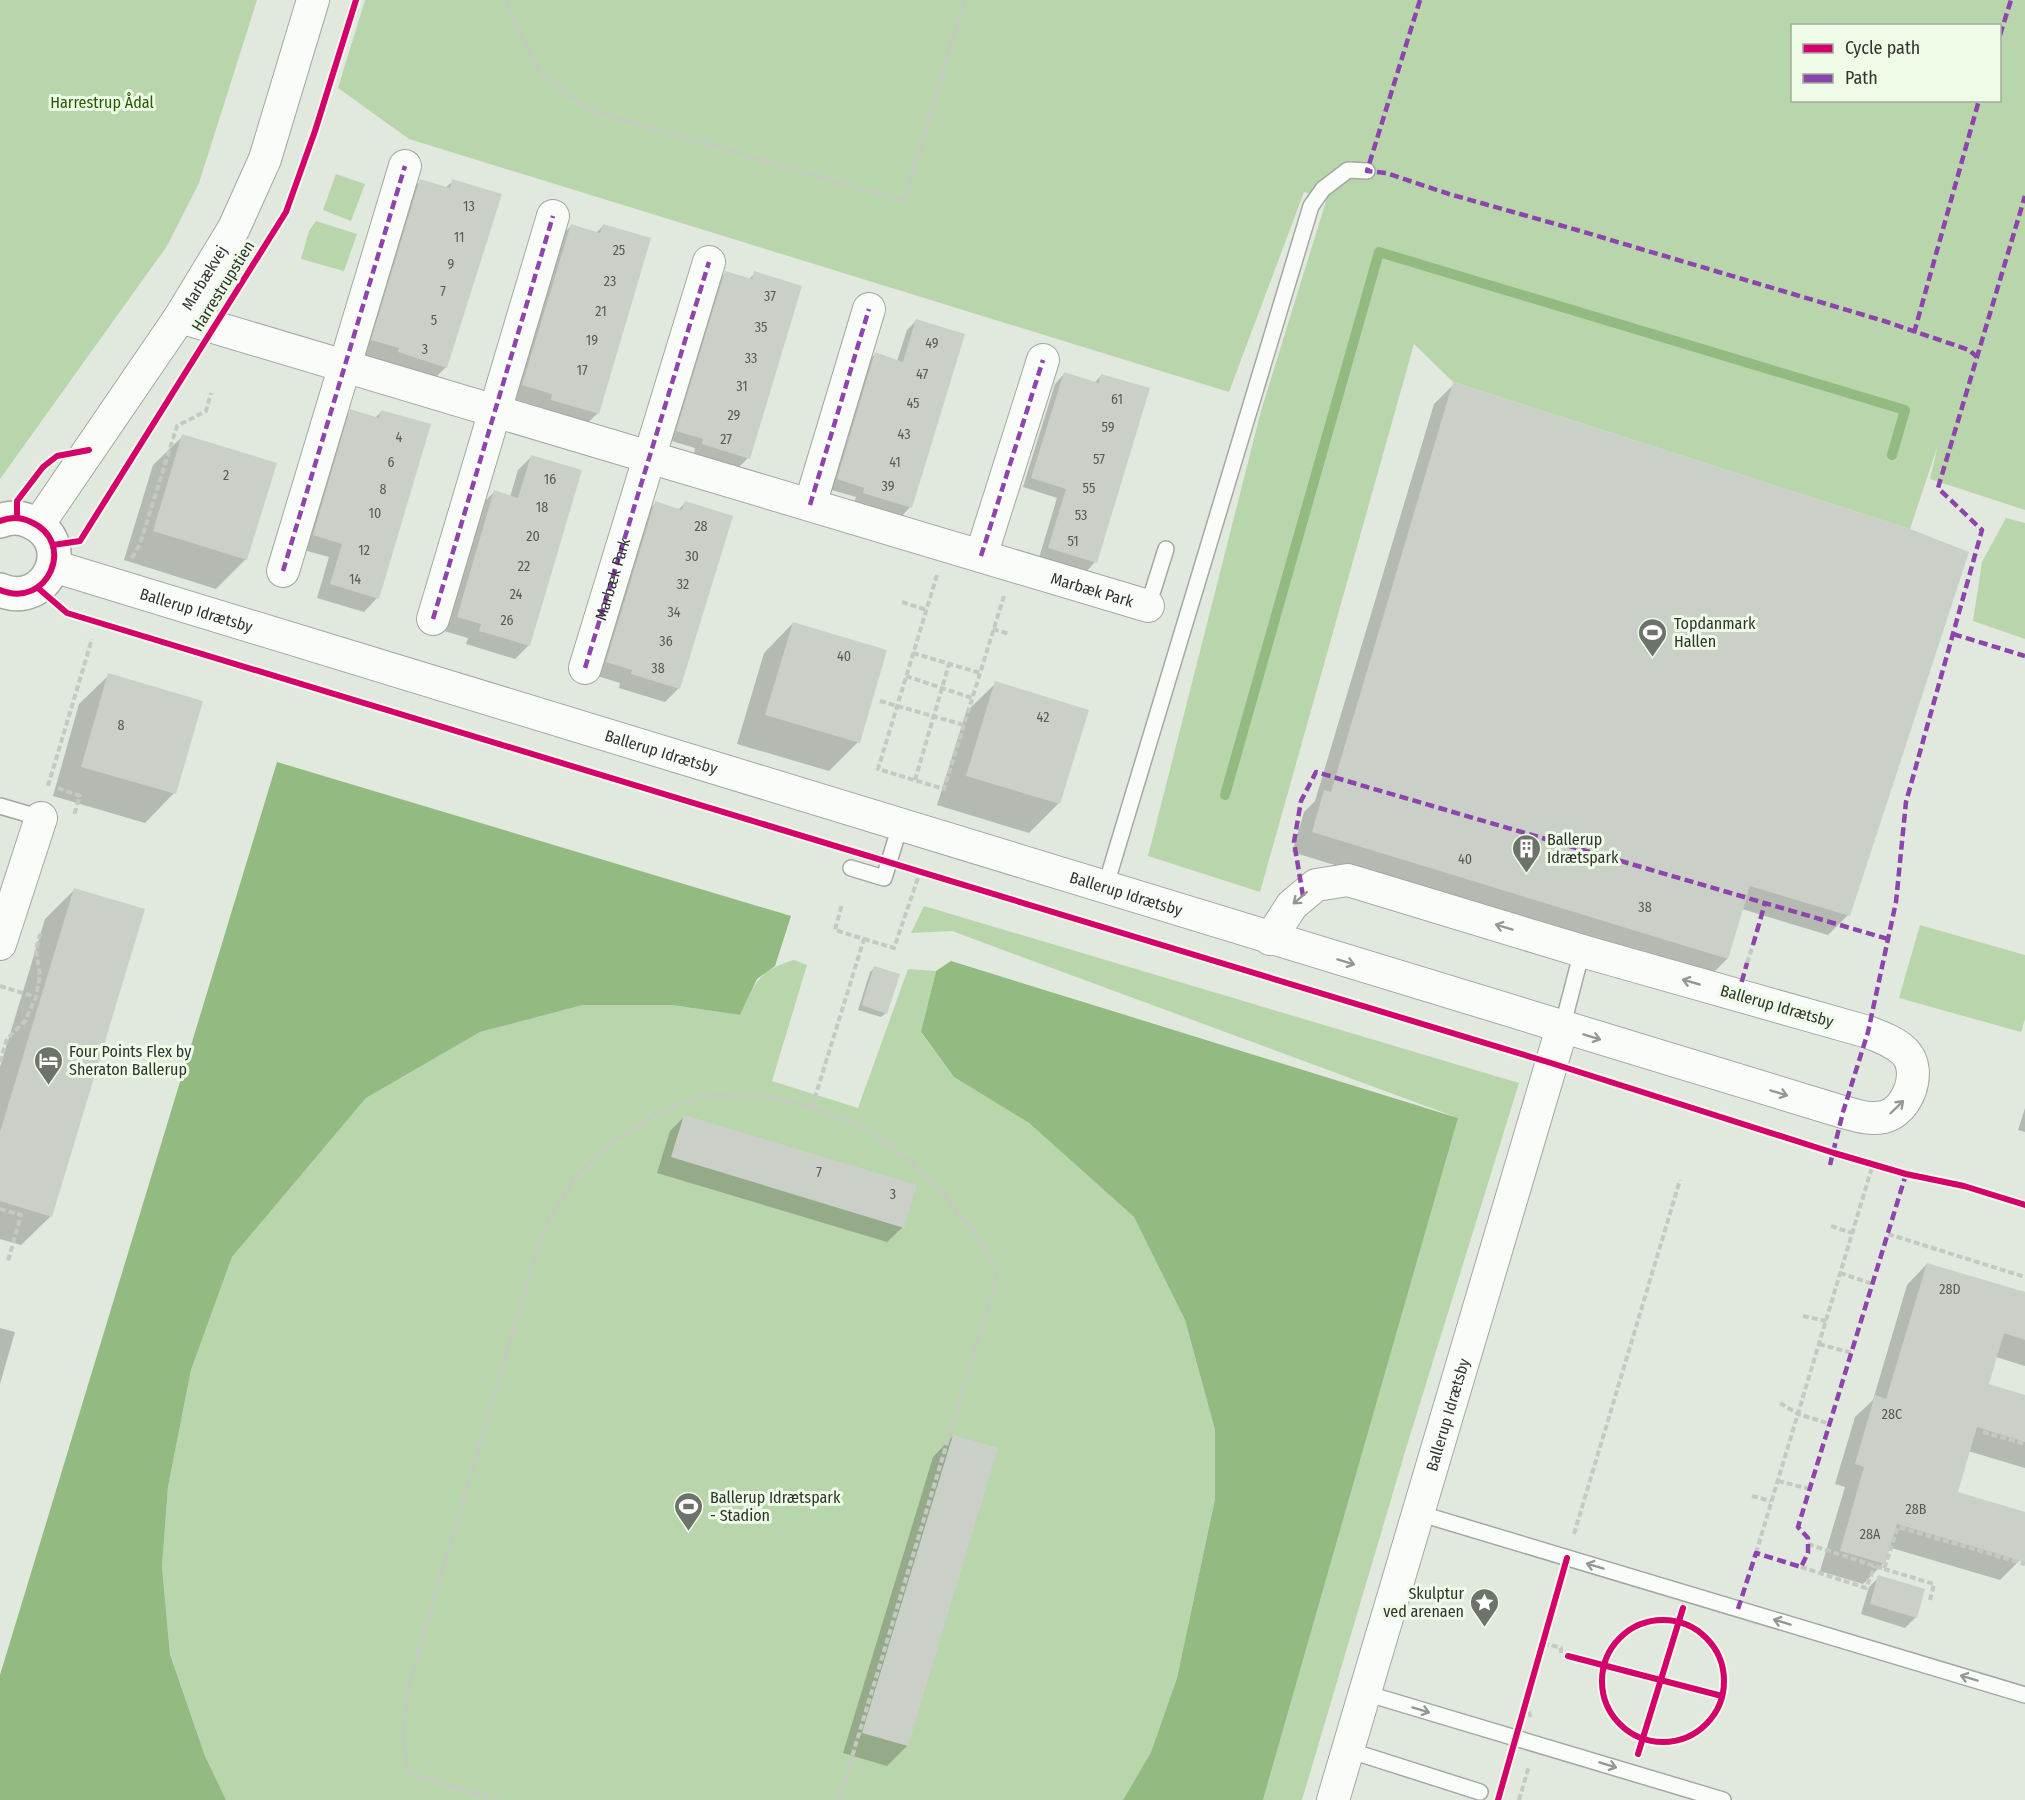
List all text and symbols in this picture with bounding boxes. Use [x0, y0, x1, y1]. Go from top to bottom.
legend [1791, 24, 2001, 102]
text: Cycle path [1845, 37, 1920, 59]
text: Path [1845, 67, 1878, 89]
park label: Harrestrup Ådal [50, 92, 154, 112]
house number: 13 [463, 198, 475, 215]
house number: 11 [454, 229, 464, 246]
street label: Harrestrupstien [188, 237, 258, 335]
street label: Marbækvej [177, 242, 231, 313]
house number: 25 [613, 242, 625, 259]
house number: 9 [448, 256, 455, 273]
house number: 23 [604, 273, 616, 290]
house number: 7 [440, 283, 446, 300]
house number: 37 [764, 288, 776, 305]
house number: 21 [595, 303, 607, 320]
house number: 5 [431, 312, 437, 329]
house number: 35 [755, 319, 767, 336]
house number: 19 [586, 332, 598, 349]
house number: 49 [925, 335, 939, 352]
house number: 3 [422, 341, 428, 358]
house number: 33 [745, 350, 757, 367]
house number: 17 [576, 362, 588, 379]
house number: 47 [916, 366, 928, 383]
house number: 31 [736, 378, 748, 395]
house number: 61 [1111, 391, 1123, 408]
house number: 45 [906, 395, 920, 412]
house number: 29 [728, 407, 741, 424]
house number: 59 [1101, 419, 1115, 436]
house number: 43 [898, 426, 910, 443]
house number: 4 [396, 429, 403, 446]
house number: 27 [720, 431, 732, 448]
house number: 57 [1093, 451, 1105, 468]
house number: 6 [388, 454, 395, 471]
house number: 41 [889, 454, 901, 471]
house number: 2 [223, 467, 229, 484]
house number: 16 [544, 471, 556, 488]
house number: 39 [882, 478, 895, 495]
house number: 55 [1083, 480, 1095, 497]
house number: 8 [380, 481, 387, 498]
house number: 18 [536, 499, 548, 516]
house number: 10 [369, 505, 381, 522]
house number: 53 [1075, 507, 1087, 524]
house number: 28 [694, 518, 708, 535]
house number: 20 [526, 528, 540, 545]
house number: 51 [1067, 533, 1079, 550]
street label: Marbæk Park [591, 535, 634, 623]
house number: 12 [358, 542, 370, 559]
house number: 30 [685, 548, 699, 565]
house number: 22 [518, 558, 530, 575]
street label: Marbæk Park [1049, 568, 1136, 611]
house number: 14 [349, 571, 361, 588]
house number: 32 [677, 576, 689, 593]
street label: Ballerup Idrætsby [138, 584, 256, 636]
house number: 24 [510, 586, 523, 603]
house number: 34 [667, 604, 681, 621]
house number: 26 [500, 612, 514, 629]
place label: Topdanmark Hallen [1674, 614, 1756, 651]
sports icon: Topdanmark Hallen [1637, 616, 1669, 658]
house number: 36 [659, 633, 673, 650]
house number: 40 [837, 648, 851, 665]
house number: 38 [651, 660, 665, 677]
house number: 42 [1037, 709, 1049, 726]
house number: 8 [118, 717, 125, 734]
street label: Ballerup Idrætsby [603, 725, 721, 778]
place label: Ballerup Idrætspark [1547, 830, 1619, 867]
building icon: Ballerup Idrætspark [1510, 832, 1542, 874]
house number: 40 [1458, 851, 1472, 868]
street label: Ballerup Idrætsby [1068, 867, 1186, 920]
one-way arrow [1292, 892, 1308, 905]
house number: 38 [1638, 899, 1652, 916]
one-way arrow [1495, 921, 1514, 932]
one-way arrow [1336, 957, 1355, 968]
one-way arrow [1682, 975, 1701, 987]
street label: Ballerup Idrætsby [1718, 981, 1837, 1031]
one-way arrow [1583, 1032, 1602, 1043]
place label: Four Points Flex by Sheraton Ballerup [69, 1042, 192, 1079]
hotel icon: Four Points Flex by Sheraton Ballerup [32, 1044, 64, 1086]
one-way arrow [1769, 1088, 1788, 1099]
one-way arrow [1889, 1100, 1904, 1115]
house number: 7 [816, 1164, 822, 1181]
house number: 3 [890, 1186, 896, 1203]
house number: 28D [1939, 1281, 1961, 1298]
street label: Ballerup Idrætsby [1422, 1355, 1473, 1473]
house number: 28C [1882, 1406, 1902, 1423]
place label: Ballerup Idrætspark - Stadion [710, 1488, 841, 1525]
sports icon: Ballerup Idrætspark - Stadion [673, 1490, 705, 1532]
house number: 28B [1906, 1501, 1927, 1518]
house number: 28A [1860, 1526, 1881, 1543]
one-way arrow [1586, 1560, 1605, 1571]
place label: Skulptur ved arenaen [1383, 1584, 1464, 1621]
place icon: Skulptur ved arenaen [1469, 1586, 1501, 1628]
one-way arrow [1773, 1616, 1792, 1627]
one-way arrow [1960, 1672, 1979, 1683]
one-way arrow [1411, 1705, 1430, 1716]
one-way arrow [1598, 1760, 1617, 1771]

